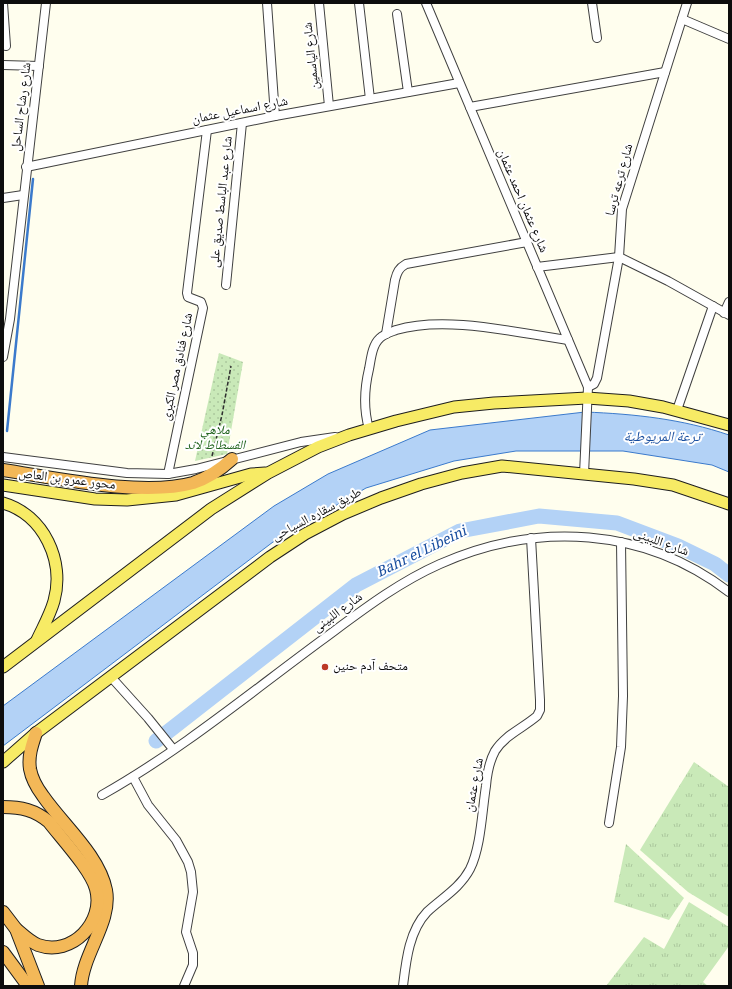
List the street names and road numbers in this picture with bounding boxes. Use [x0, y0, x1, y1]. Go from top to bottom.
street label: شارع الياسمين [298, 21, 326, 91]
street label: شارع رشاح الساحل [6, 61, 38, 153]
street label: شارع اسماعيل عثمان [190, 91, 290, 131]
street label: شارع عبد الباسط صديق على [204, 135, 240, 269]
street label: شارع ترعه ترسا [600, 141, 640, 219]
street label: شارع عثمان احمد عثمان [490, 145, 554, 257]
street label: شارع فنادق مصر الكبرى [156, 311, 200, 423]
street label: محور عمرو بن العاص [17, 463, 117, 497]
street label: طريق سقاره السياحى [268, 482, 366, 548]
street label: شارع اللبينى [630, 523, 692, 563]
street label: شارع اللبينى [308, 587, 368, 639]
street label: شارع عثمان [459, 756, 491, 814]

